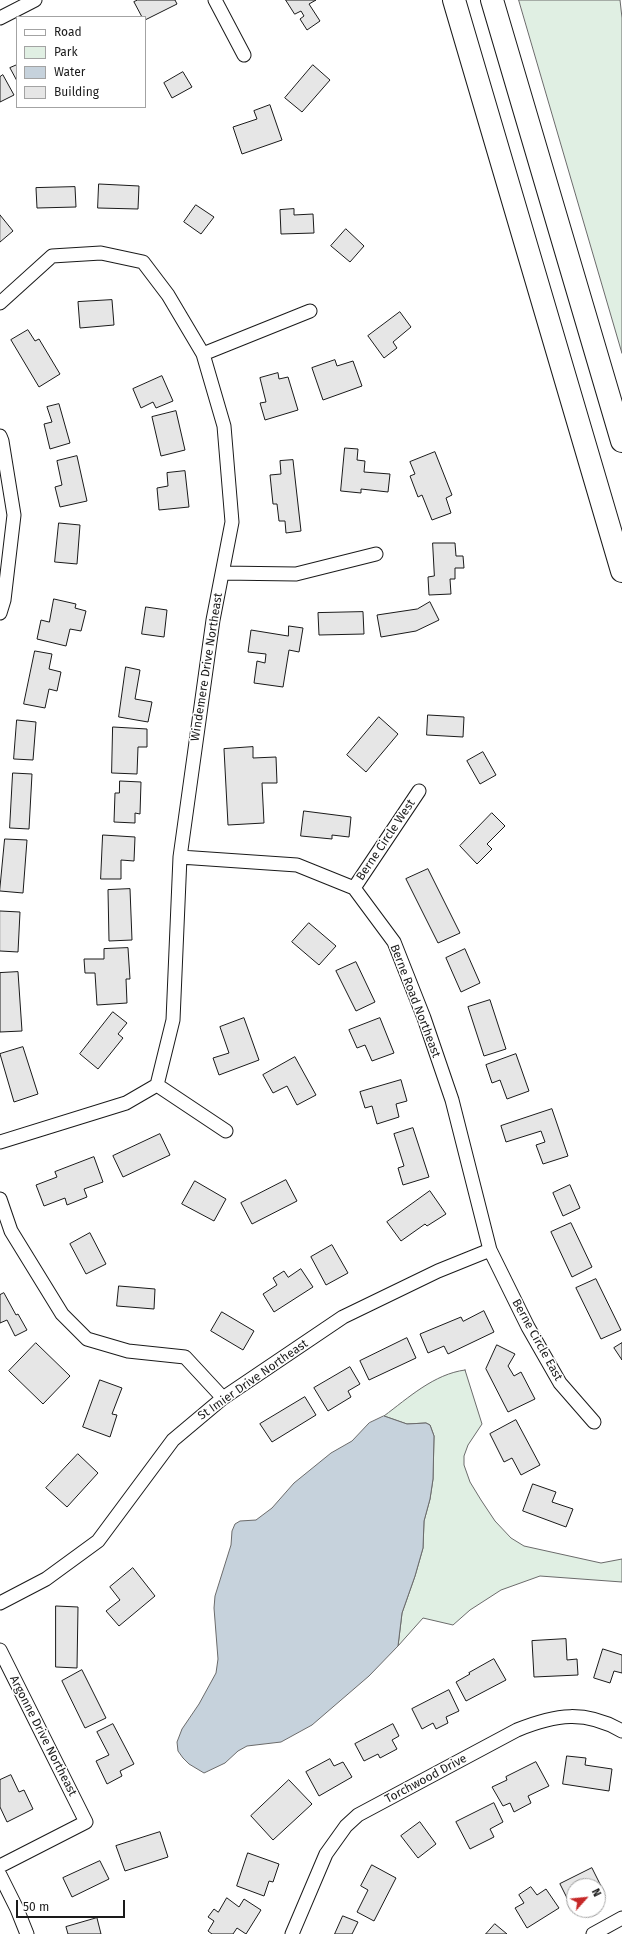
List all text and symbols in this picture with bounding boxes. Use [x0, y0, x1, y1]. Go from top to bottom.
legend [16, 16, 146, 108]
text: Road [54, 25, 82, 39]
text: Park [54, 45, 78, 59]
text: Water [54, 65, 85, 79]
text: Building [54, 85, 99, 99]
street label: Windemere Drive Northeast [188, 592, 226, 742]
street label: Berne Circle West [354, 797, 418, 883]
street label: Berne Road Northeast [387, 942, 443, 1060]
street label: Berne Circle East [509, 1297, 565, 1383]
street label: St Imier Drive Northeast [195, 1337, 311, 1423]
street label: Argonne Drive Northeast [6, 1673, 80, 1799]
street label: Torchwood Drive [383, 1751, 469, 1807]
north arrow [566, 1878, 606, 1918]
text: N [589, 1887, 604, 1899]
scale bar [18, 1892, 127, 1918]
text: 50 m [23, 1900, 49, 1914]

